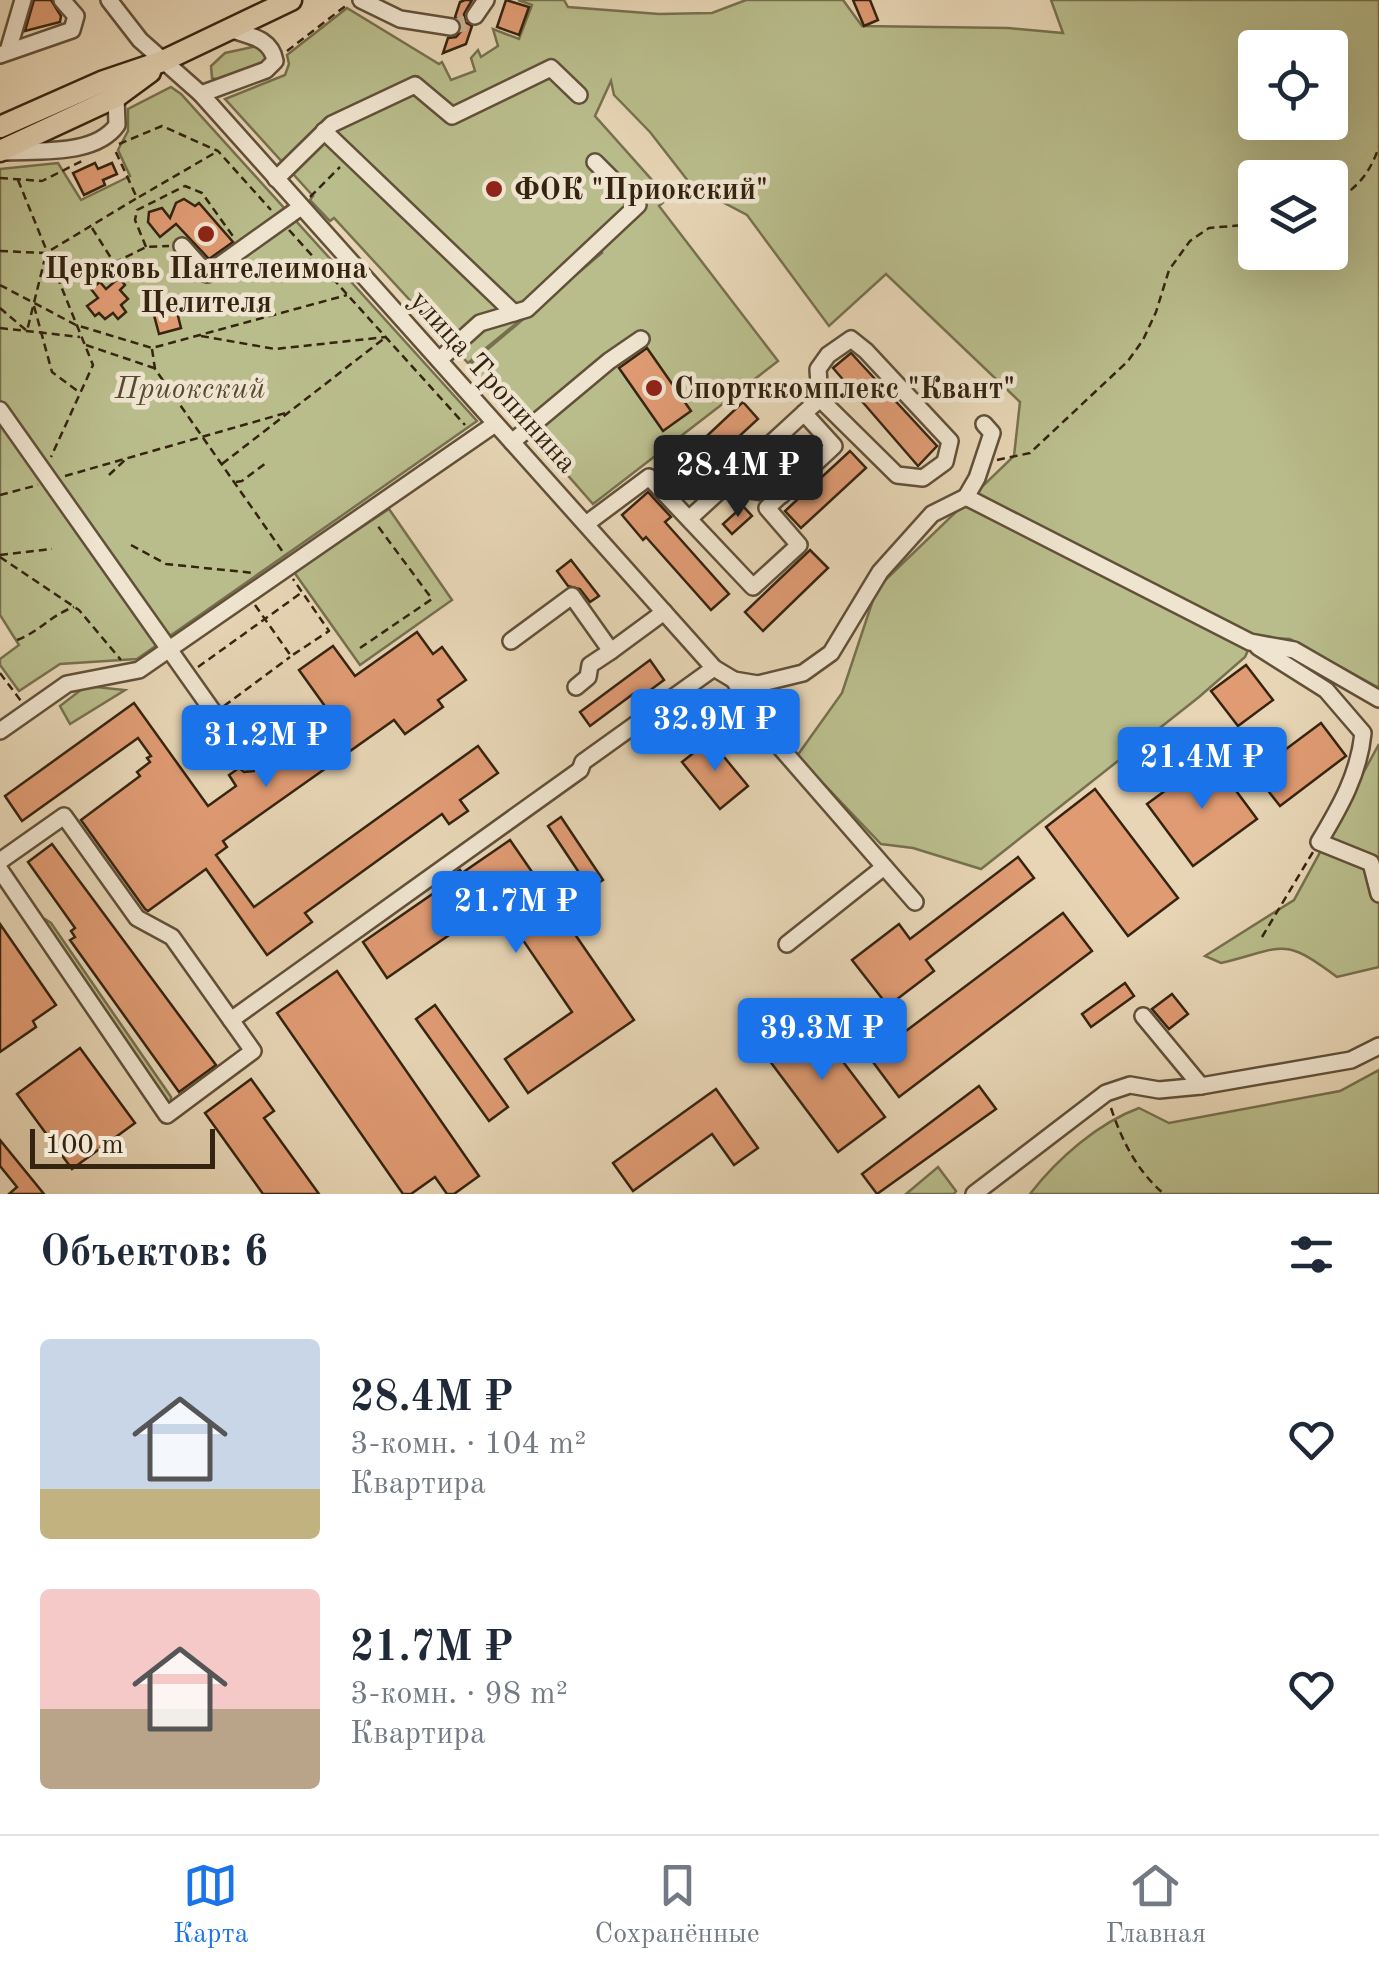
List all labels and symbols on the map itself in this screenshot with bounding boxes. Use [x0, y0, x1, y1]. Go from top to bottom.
place label: ФОК "Приокский" [514, 176, 768, 206]
marker: ФОК "Приокский" [483, 178, 505, 200]
marker: Церковь Пантелеимона Целителя [195, 223, 217, 245]
place label: Церковь Пантелеимона Целителя [44, 255, 368, 319]
street label: улица Тропинина [403, 286, 582, 479]
park label: Приокский [114, 375, 265, 405]
place label: Спортккомплекс "Квант" [674, 375, 1015, 405]
marker: Спортккомплекс "Квант" [643, 377, 665, 399]
pin: 28.4M ₽ [646, 435, 830, 520]
pin: 32.9M ₽ [623, 689, 807, 774]
pin: 31.2M ₽ [174, 705, 358, 790]
pin: 21.4M ₽ [1110, 727, 1294, 812]
pin: 21.7M ₽ [424, 871, 608, 956]
pin: 39.3M ₽ [730, 998, 914, 1083]
scale bar [30, 1124, 215, 1168]

